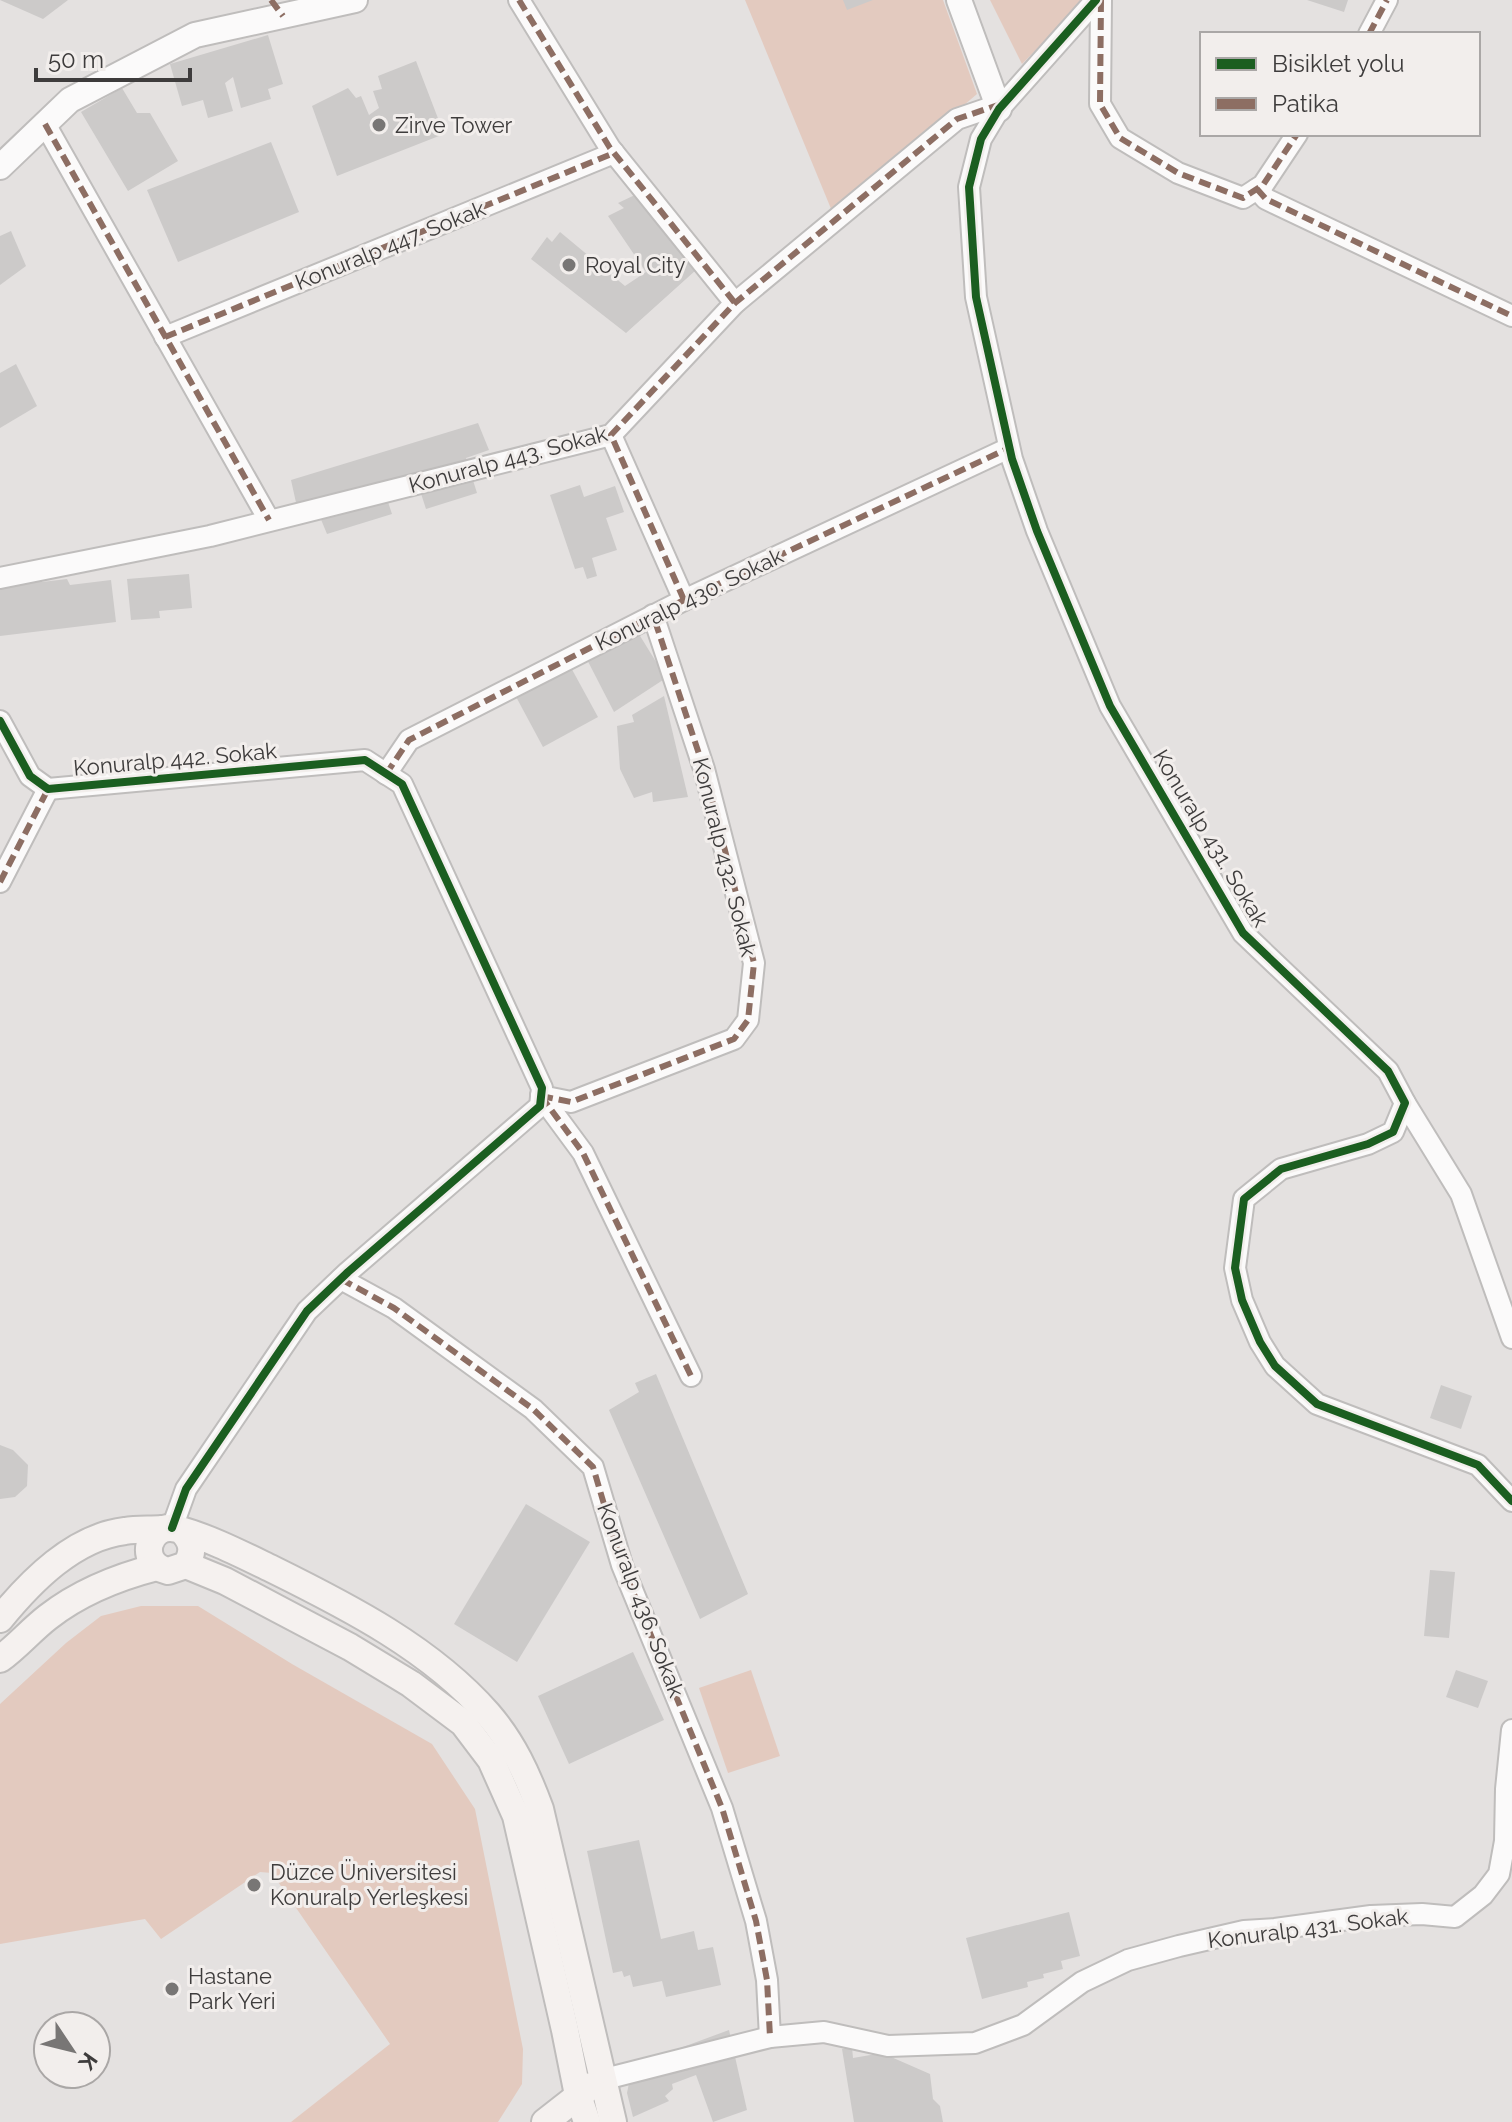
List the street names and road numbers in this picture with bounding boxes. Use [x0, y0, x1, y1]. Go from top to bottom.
street label: Konuralp 447. Sokak [291, 195, 489, 295]
street label: Konuralp 443. Sokak [406, 420, 610, 498]
street label: Konuralp 430. Sokak [591, 542, 788, 656]
street label: Konuralp 442. Sokak [72, 737, 278, 781]
street label: Konuralp 431. Sokak [1148, 745, 1274, 932]
street label: Konuralp 432. Sokak [688, 755, 762, 959]
street label: Konuralp 436. Sokak [592, 1499, 690, 1701]
street label: Konuralp 431. Sokak [1206, 1903, 1410, 1953]

